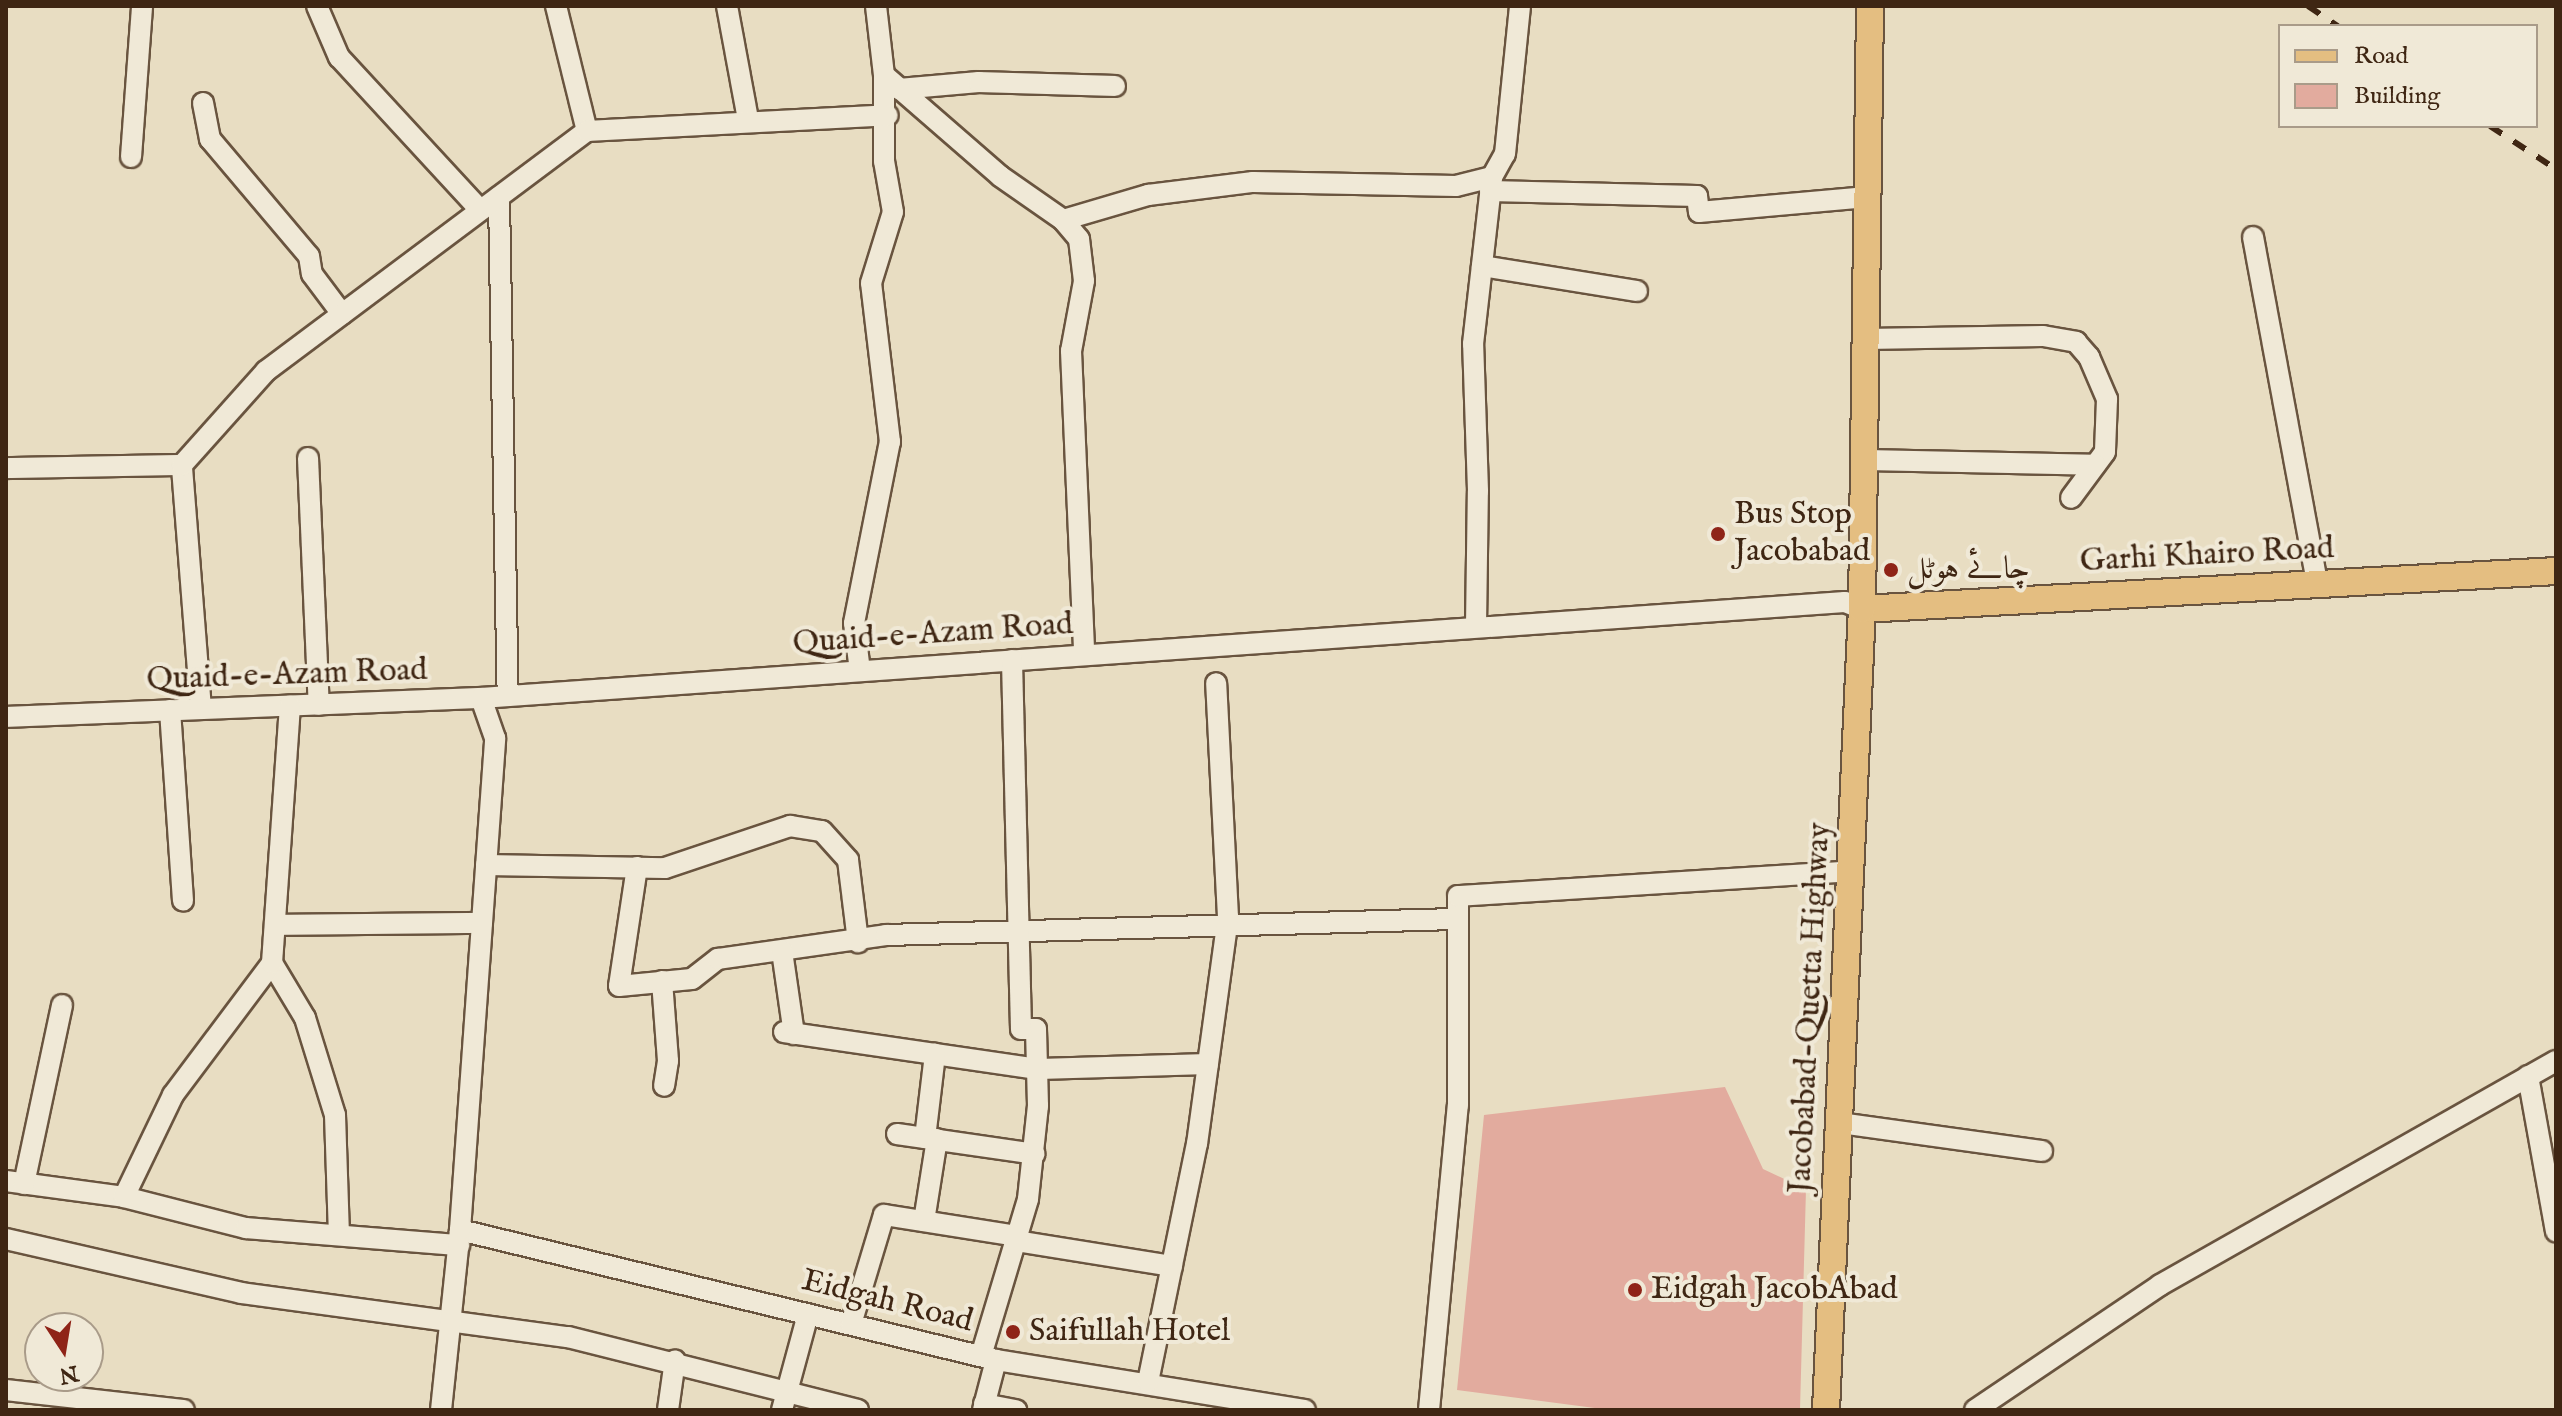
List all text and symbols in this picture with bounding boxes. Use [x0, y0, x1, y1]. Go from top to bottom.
legend [2278, 24, 2538, 128]
text: Road [2354, 41, 2408, 72]
text: Building [2354, 81, 2440, 112]
place label: Bus Stop Jacobabad [1734, 497, 1870, 572]
marker: Bus Stop Jacobabad [1709, 525, 1727, 543]
street label: Garhi Khairo Road [2079, 530, 2335, 582]
place label: چائے ہوٹل [1907, 551, 2030, 589]
marker: چائے ہوٹل [1882, 561, 1900, 579]
street label: Quaid-e-Azam Road [792, 606, 1074, 664]
street label: Quaid-e-Azam Road [146, 652, 428, 700]
street label: Jacobabad-Quetta Highway [1782, 822, 1840, 1194]
street label: Eidgah Road [797, 1262, 977, 1342]
place label: Eidgah JacobAbad [1651, 1271, 1898, 1309]
marker: Eidgah JacobAbad [1626, 1281, 1644, 1299]
north arrow [24, 1312, 104, 1392]
place label: Saifullah Hotel [1029, 1313, 1230, 1351]
marker: Saifullah Hotel [1004, 1323, 1022, 1341]
text: N [56, 1358, 81, 1389]

